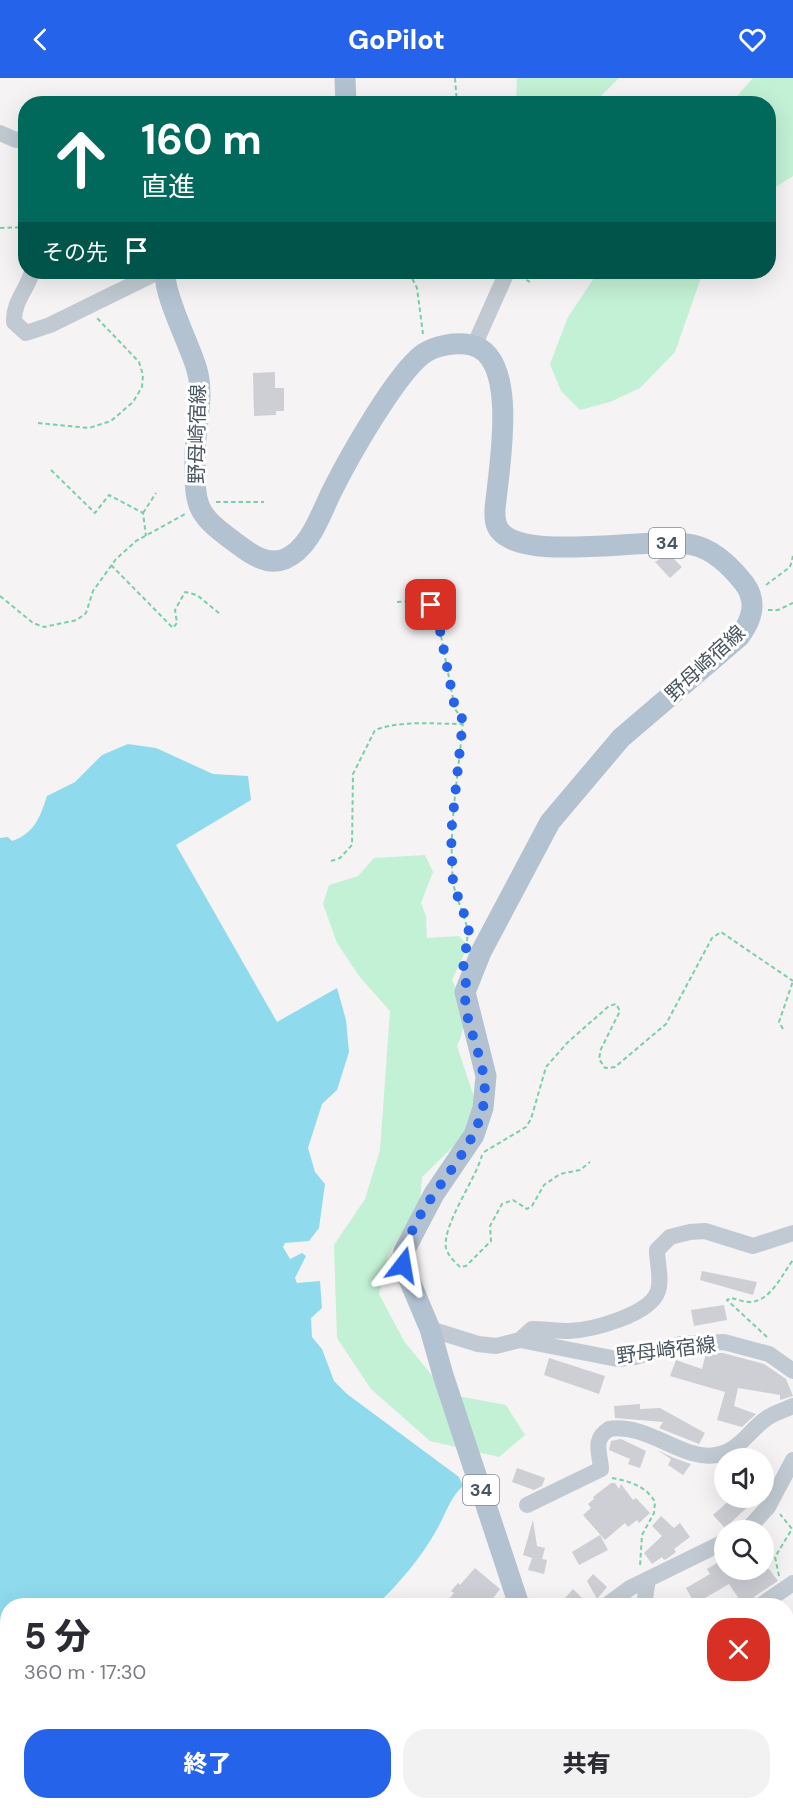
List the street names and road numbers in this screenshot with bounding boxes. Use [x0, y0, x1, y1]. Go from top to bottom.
street label: 野母崎宿線 [183, 384, 211, 484]
road number: 34 [649, 528, 685, 558]
street label: 野母崎宿線 [660, 619, 750, 707]
street label: 野母崎宿線 [615, 1331, 717, 1369]
road number: 34 [463, 1475, 499, 1505]

